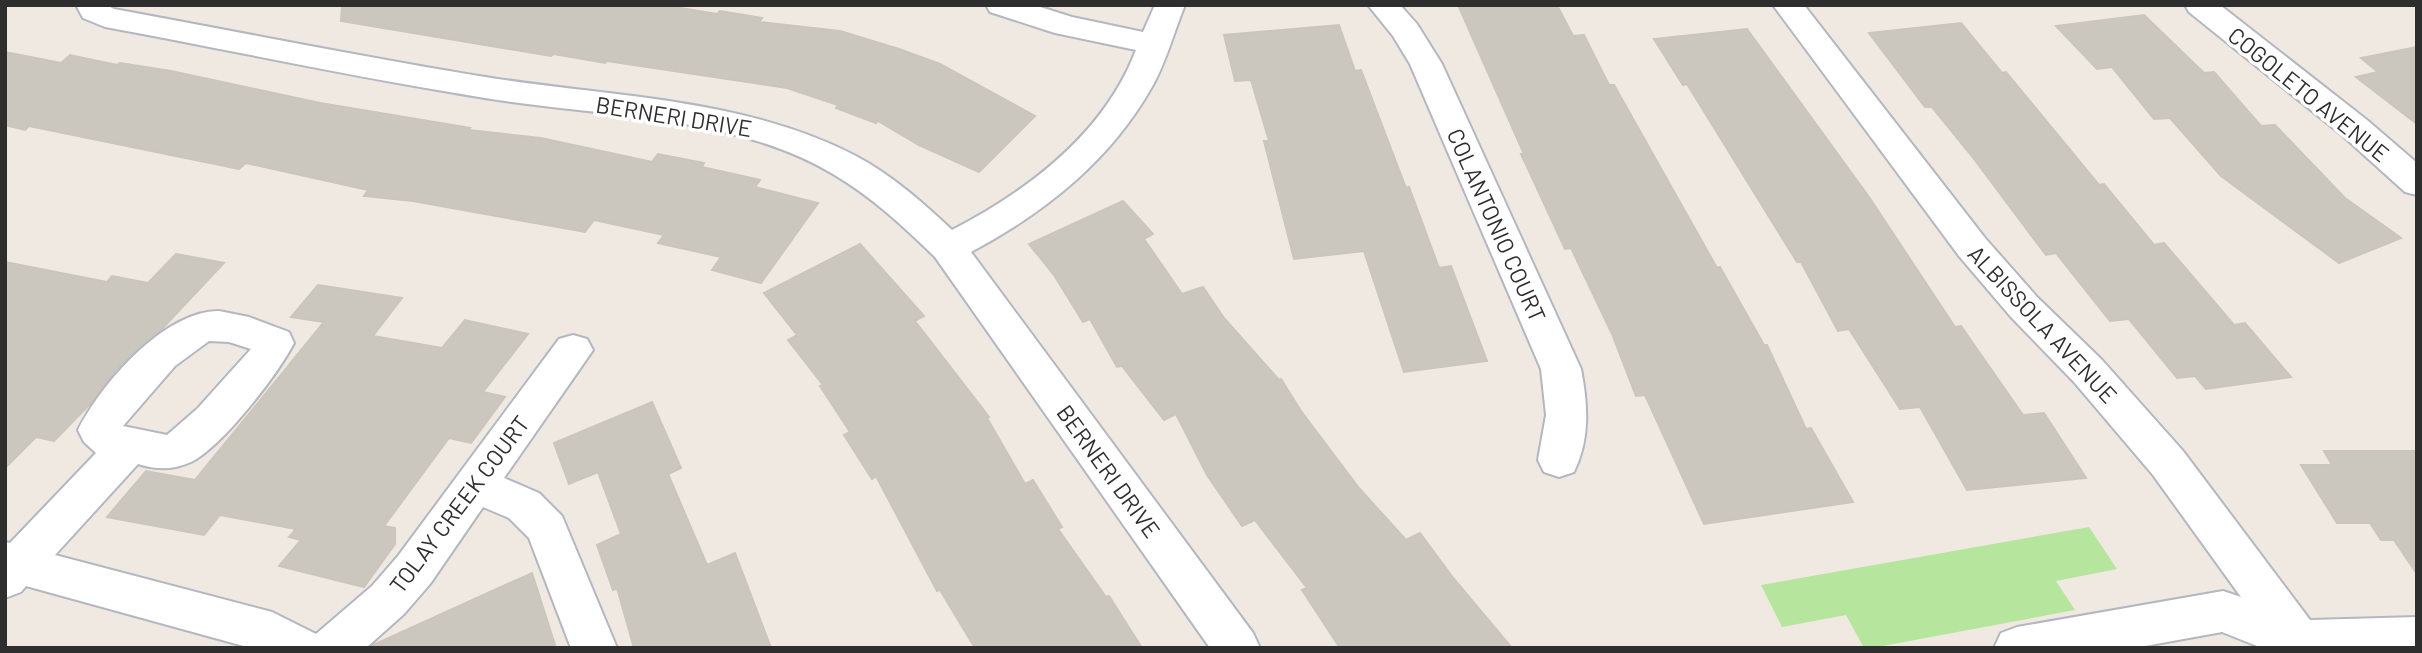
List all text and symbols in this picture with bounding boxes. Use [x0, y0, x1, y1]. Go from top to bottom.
street label: COGOLETO AVENUE [2223, 21, 2395, 167]
street label: BERNERI DRIVE [594, 90, 754, 142]
street label: COLANTONIO COURT [1442, 124, 1552, 326]
street label: ALBISSOLA AVENUE [1963, 239, 2123, 409]
street label: BERNERI DRIVE [1051, 399, 1167, 543]
street label: TOLAY CREEK COURT [383, 410, 535, 598]

